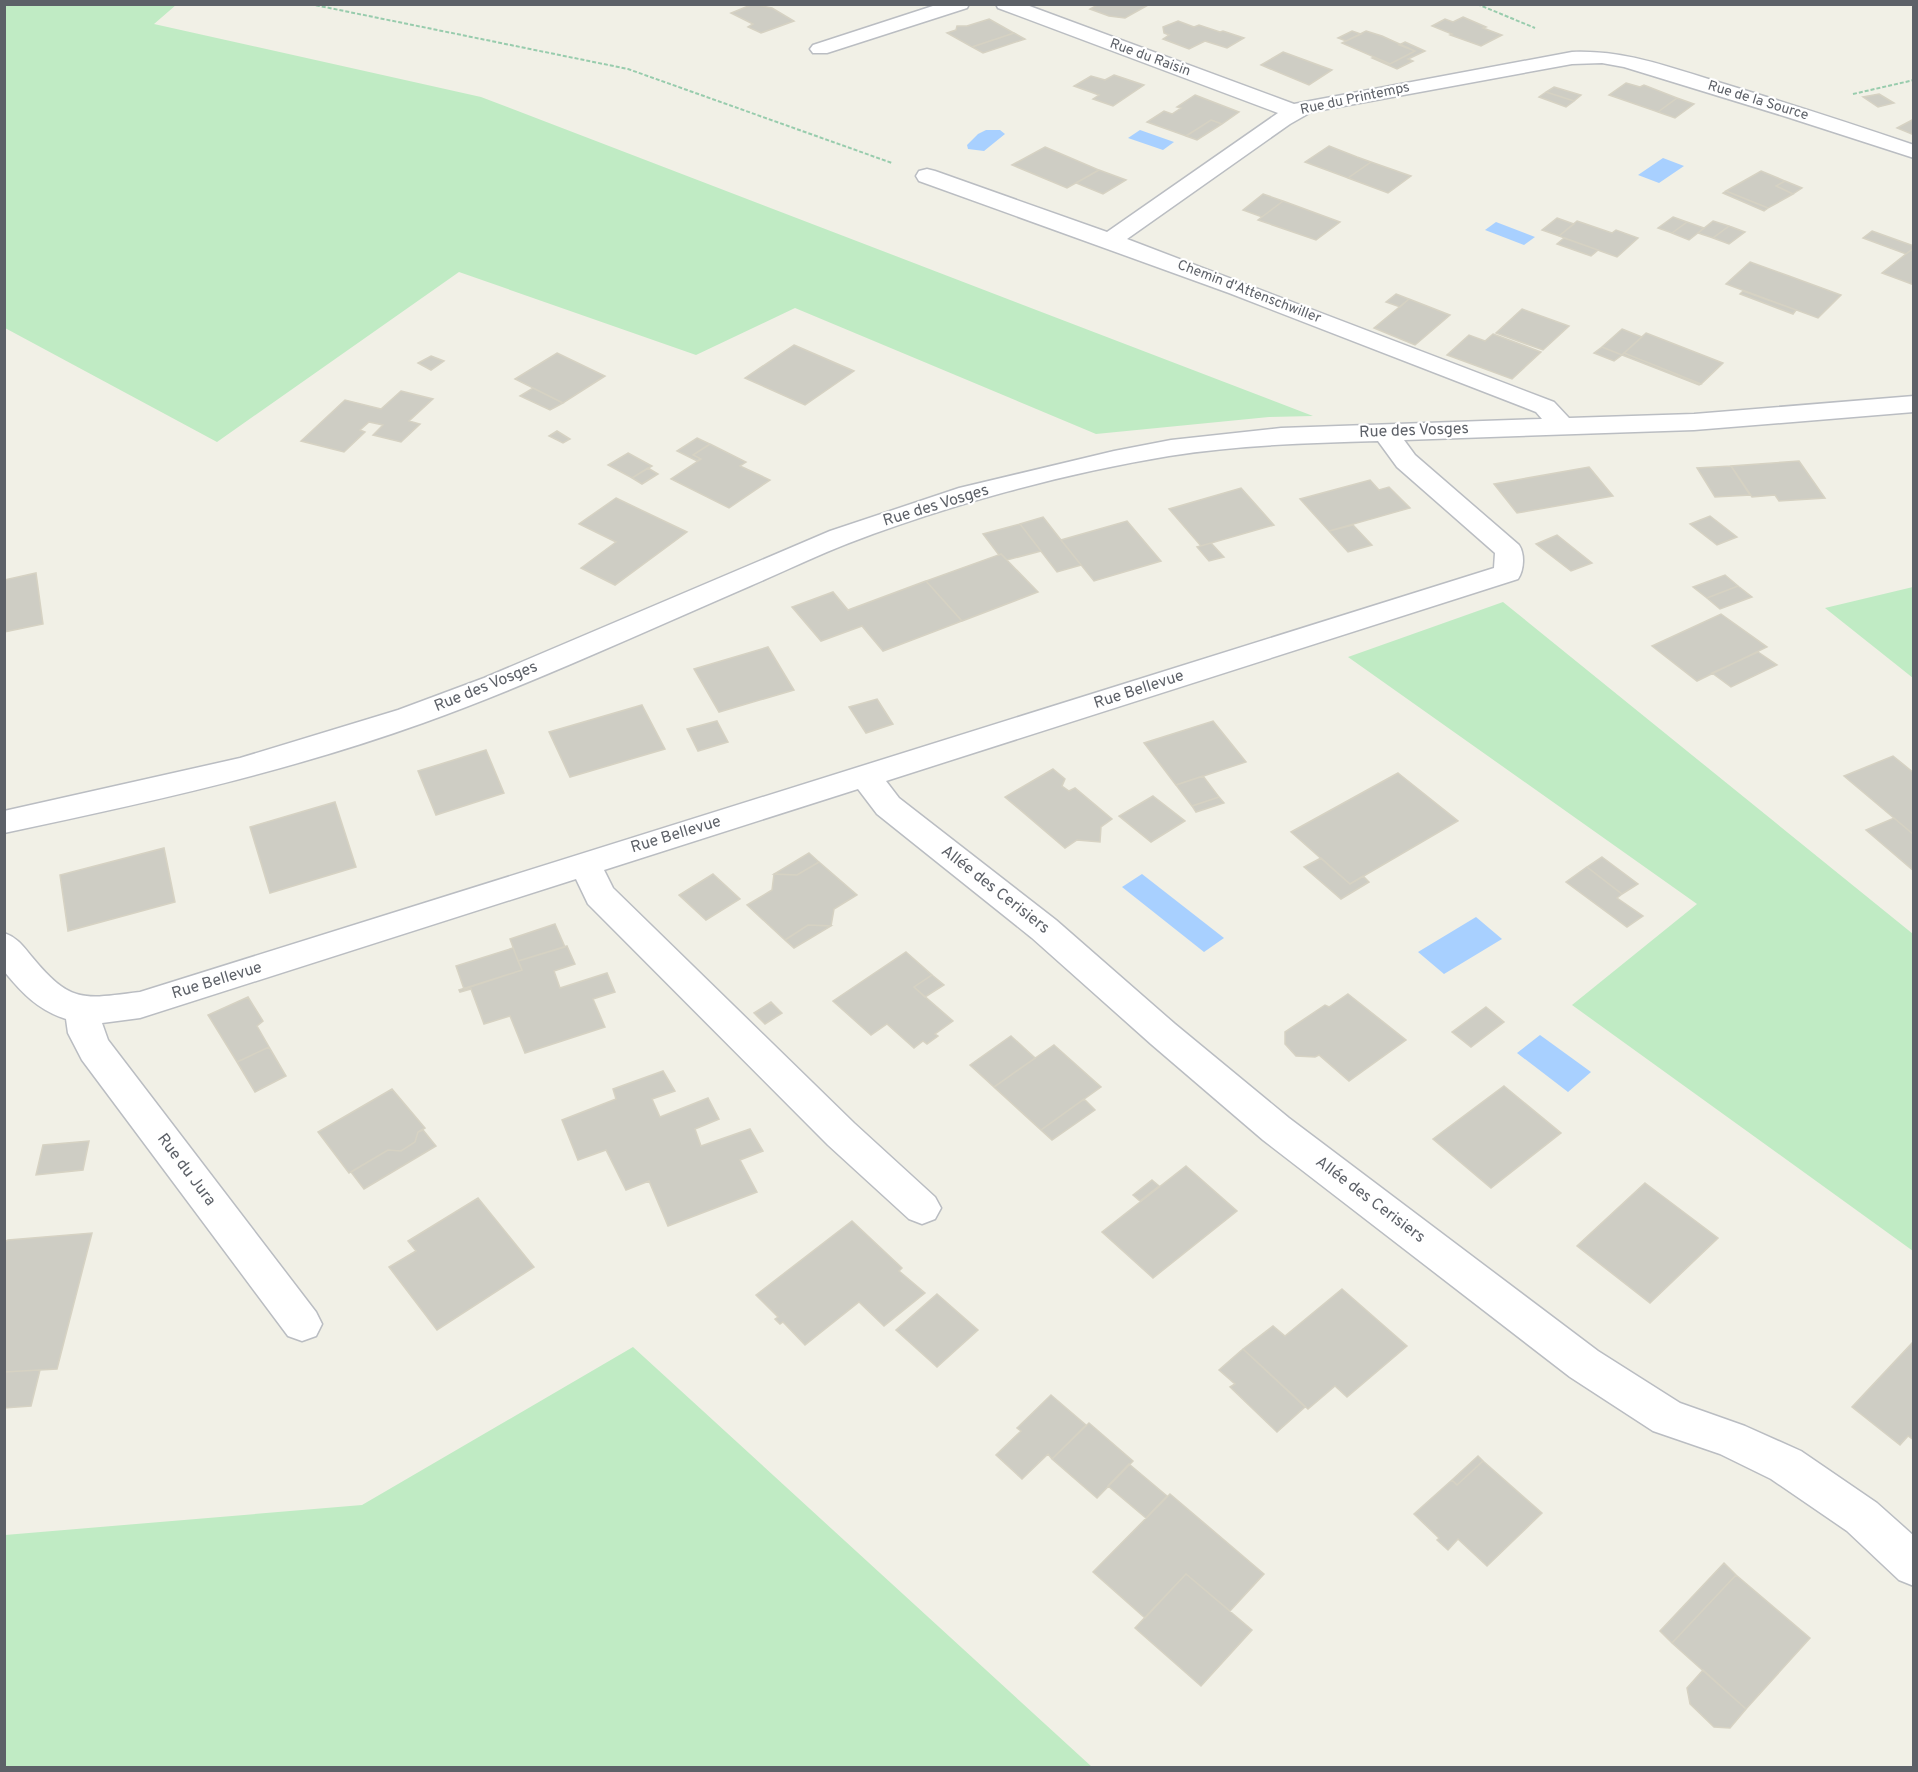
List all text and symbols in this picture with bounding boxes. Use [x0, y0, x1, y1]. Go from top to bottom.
street label: Rue du Raisin [1107, 35, 1193, 81]
street label: Rue de la Source [1706, 78, 1810, 124]
street label: Rue du Printemps [1299, 79, 1411, 119]
street label: Chemin d'Attenschwiller [1175, 257, 1324, 327]
street label: Rue des Vosges [1359, 419, 1469, 443]
street label: Rue des Vosges [881, 480, 991, 532]
street label: Rue des Vosges [431, 657, 541, 717]
street label: Rue Bellevue [1092, 666, 1186, 714]
street label: Rue Bellevue [628, 812, 724, 858]
street label: Allée des Cerisiers [937, 841, 1053, 939]
street label: Rue Bellevue [169, 958, 265, 1004]
street label: Rue du Jura [152, 1130, 220, 1210]
street label: Allée des Cerisiers [1311, 1152, 1429, 1248]

